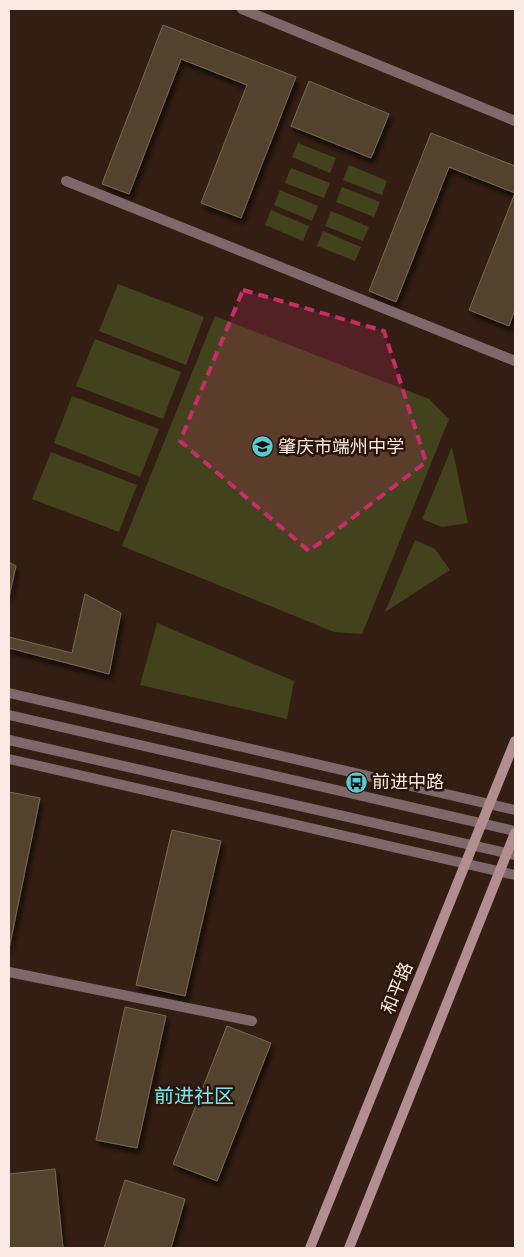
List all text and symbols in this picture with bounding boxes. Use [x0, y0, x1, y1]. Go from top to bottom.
school or university icon: 肇庆市端州中学 [250, 435, 274, 459]
place label: 肇庆市端州中学 [278, 436, 404, 458]
bus stop icon: 前进中路 [344, 770, 368, 794]
place label: 前进中路 [372, 771, 444, 793]
street label: 和平路 [377, 959, 417, 1017]
district label: 前进社区 [154, 1084, 234, 1108]

